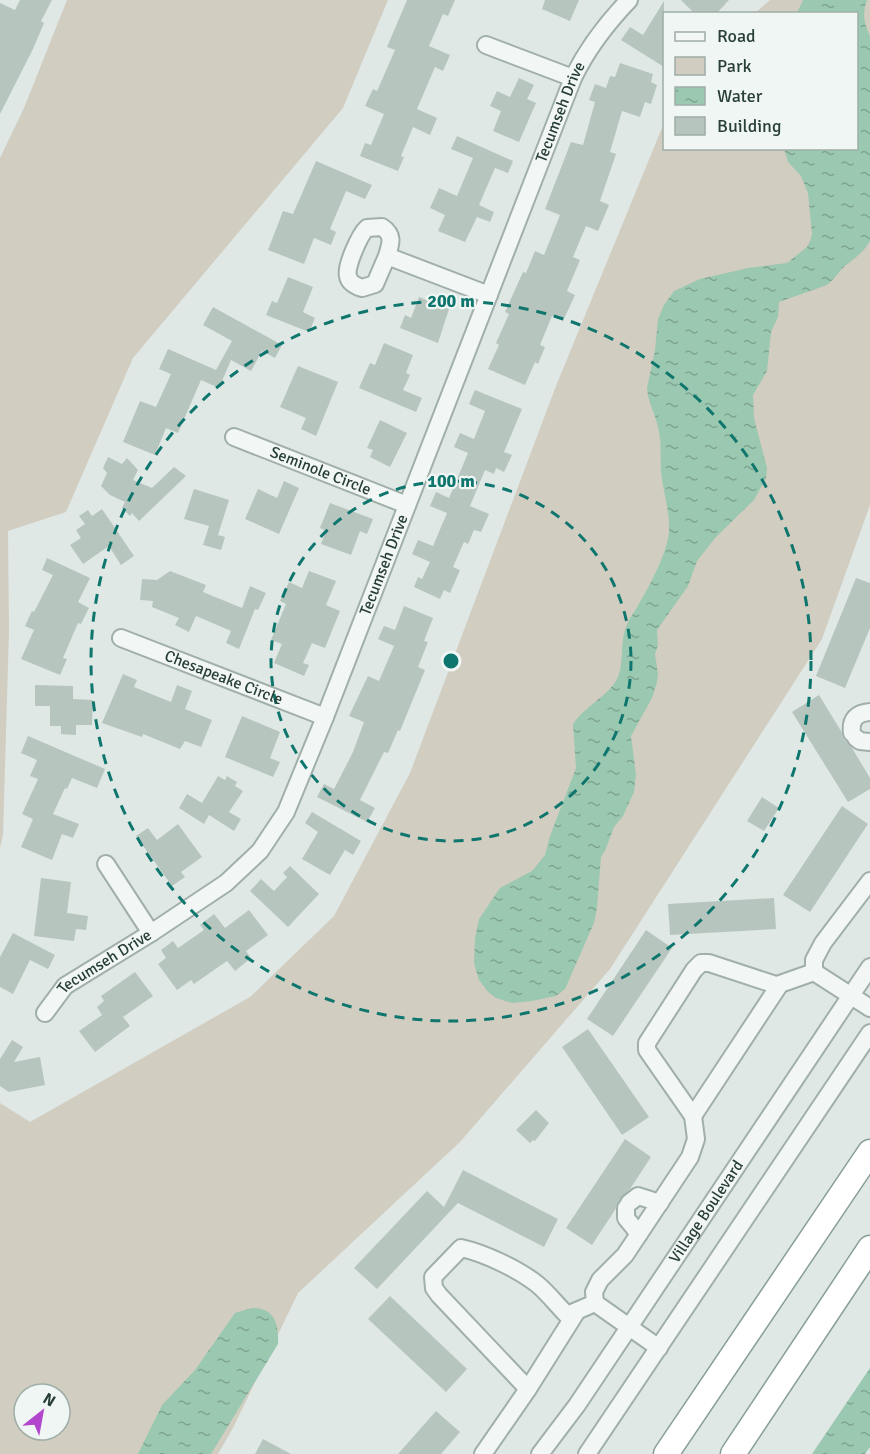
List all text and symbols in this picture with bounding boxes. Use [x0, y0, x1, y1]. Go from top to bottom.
legend [663, 12, 858, 150]
text: Road [717, 25, 756, 47]
text: Park [717, 55, 752, 77]
street label: Tecumseh Drive [531, 58, 590, 165]
text: Water [717, 85, 763, 107]
text: Building [717, 115, 781, 137]
text: 200 m [427, 290, 475, 312]
street label: Seminole Circle [267, 442, 374, 500]
text: 100 m [427, 470, 475, 492]
street label: Tecumseh Drive [355, 512, 413, 618]
street label: Chesapeake Circle [162, 646, 286, 710]
centre of rings [441, 651, 461, 671]
street label: Tecumseh Drive [53, 925, 155, 998]
street label: Village Boulevard [665, 1156, 748, 1267]
north arrow [12, 1382, 72, 1442]
text: N [39, 1389, 59, 1411]

